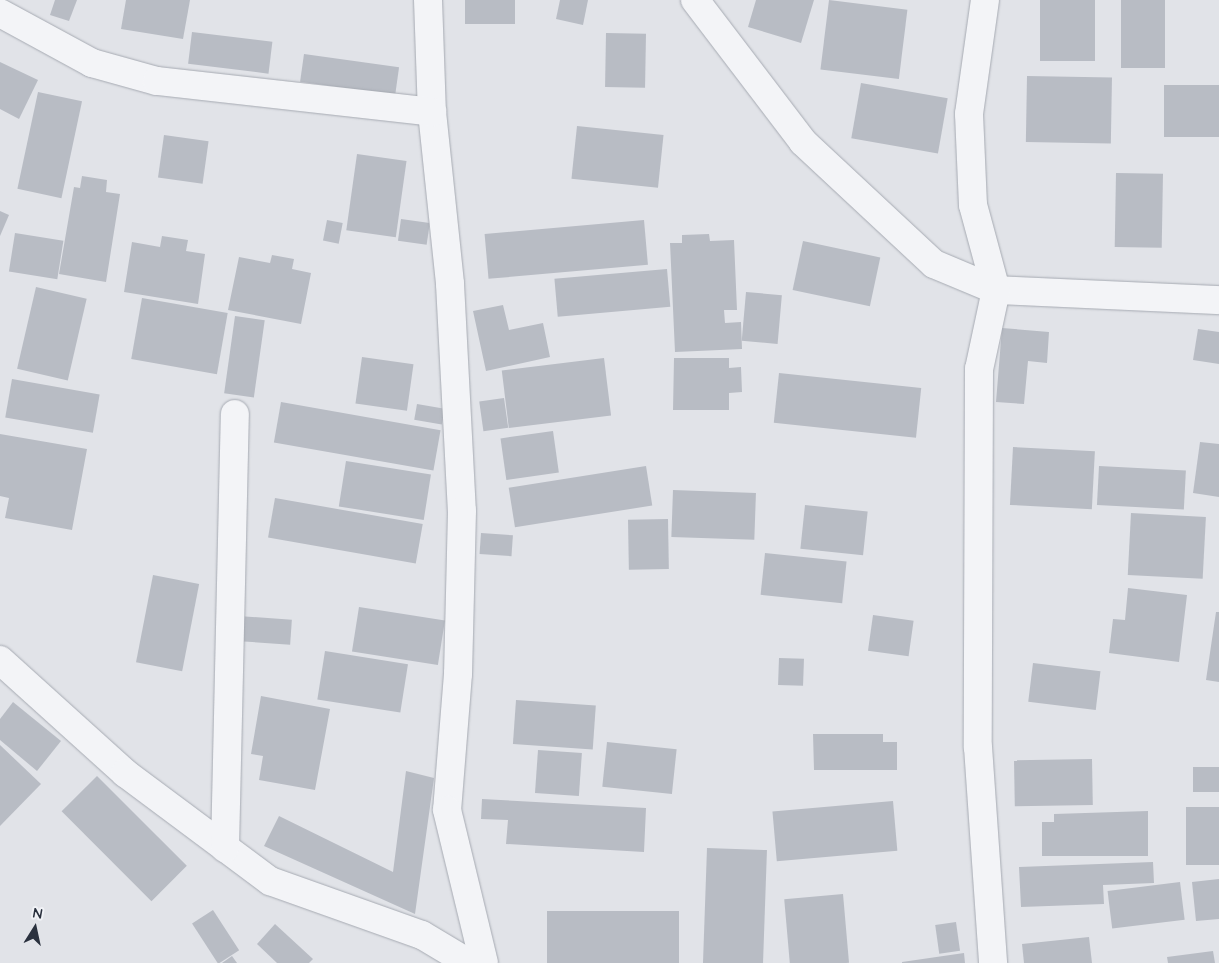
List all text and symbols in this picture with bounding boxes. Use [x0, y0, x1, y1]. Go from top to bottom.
north arrow [10, 903, 60, 953]
text: N [31, 903, 44, 923]

